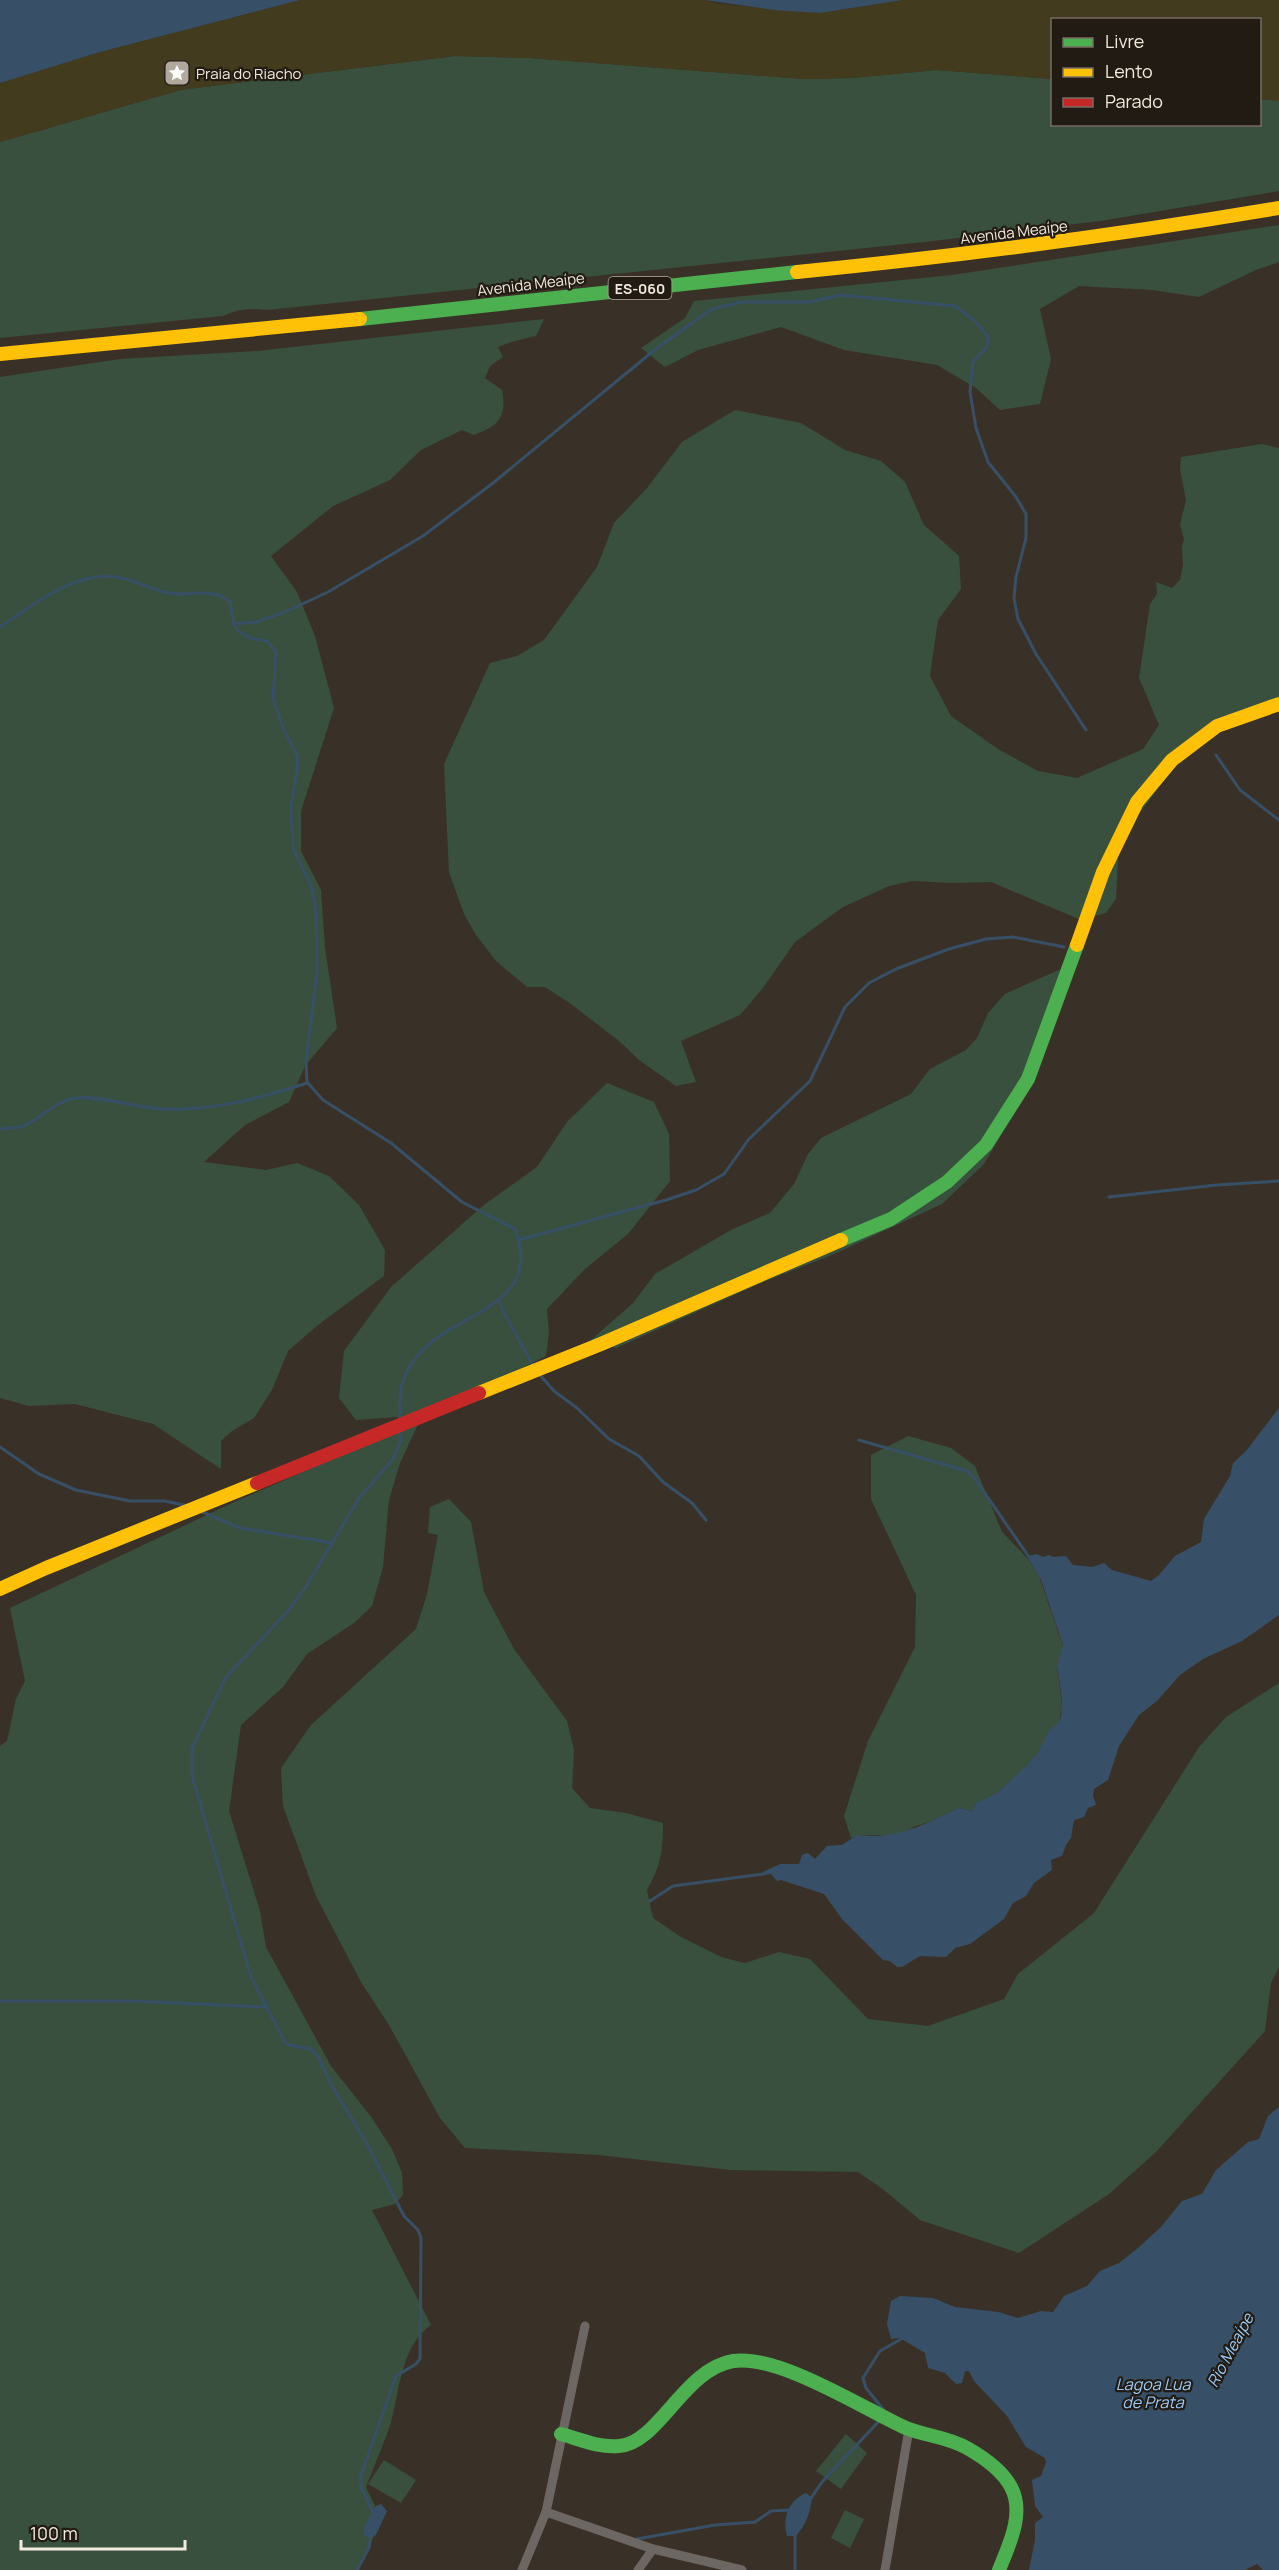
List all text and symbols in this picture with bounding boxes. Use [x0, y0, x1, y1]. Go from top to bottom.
legend [1051, 18, 1261, 126]
text: Livre [1105, 29, 1144, 53]
place icon: Praia do Riacho [162, 58, 192, 88]
text: Lento [1105, 59, 1153, 83]
place label: Praia do Riacho [196, 63, 302, 84]
text: Parado [1105, 89, 1163, 113]
street label: Avenida Meaípe [959, 215, 1069, 249]
street label: Avenida Meaípe [476, 267, 586, 301]
road number: ES-060 [608, 277, 672, 299]
water label: Rio Meaípe [1201, 2308, 1259, 2391]
water label: Lagoa Lua de Prata [1116, 2373, 1191, 2413]
scale bar [21, 2513, 184, 2551]
text: 100 m [30, 2521, 78, 2545]

